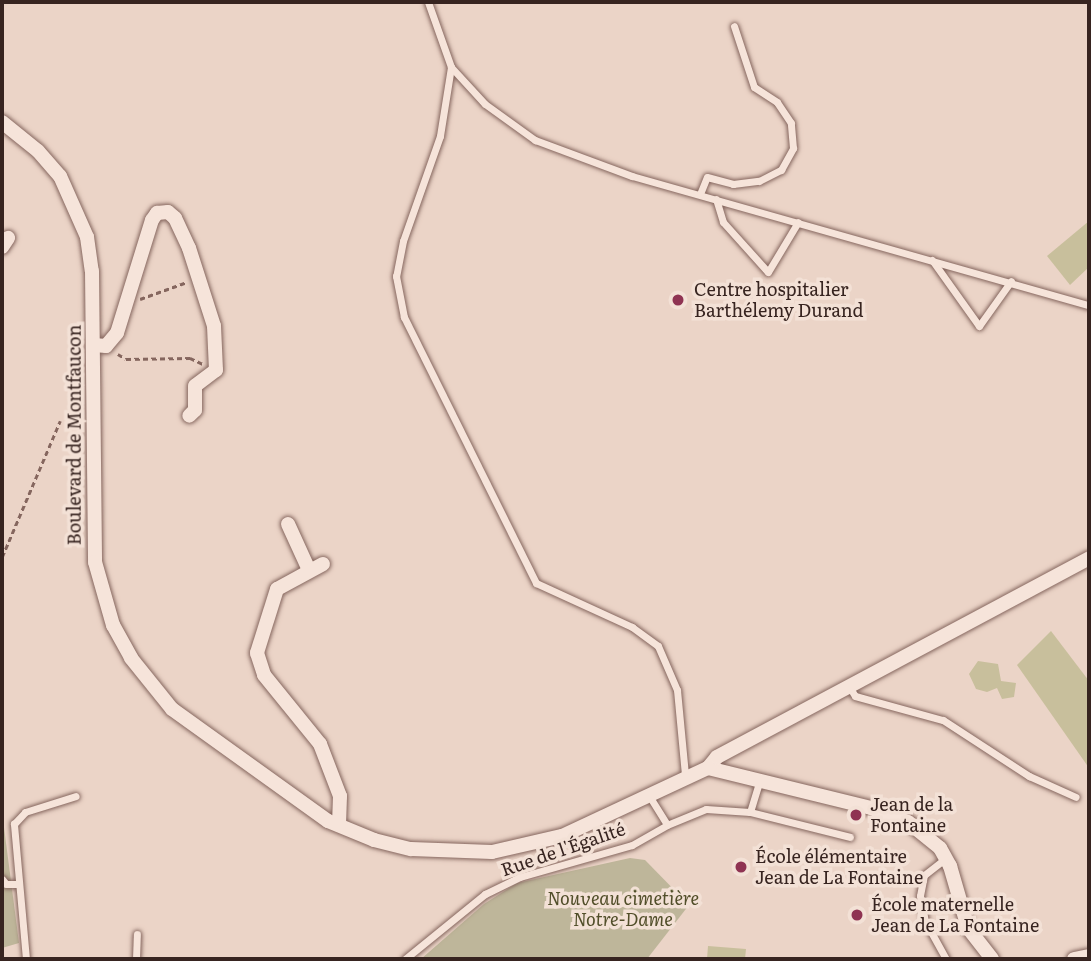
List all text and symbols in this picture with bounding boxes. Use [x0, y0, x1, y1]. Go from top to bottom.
place label: Centre hospitalier Barthélemy Durand [694, 279, 864, 322]
marker: Centre hospitalier Barthélemy Durand [668, 290, 688, 310]
street label: Boulevard de Montfaucon [63, 325, 85, 545]
place label: Jean de la Fontaine [870, 794, 953, 836]
marker: Jean de la Fontaine [848, 807, 864, 823]
street label: Rue de l'Égalité [498, 818, 628, 880]
place label: École élémentaire Jean de La Fontaine [755, 846, 923, 888]
marker: École élémentaire Jean de La Fontaine [733, 859, 749, 875]
park label: Nouveau cimetière Notre-Dame [547, 888, 699, 930]
place label: École maternelle Jean de La Fontaine [871, 894, 1039, 936]
marker: École maternelle Jean de La Fontaine [849, 907, 865, 923]

